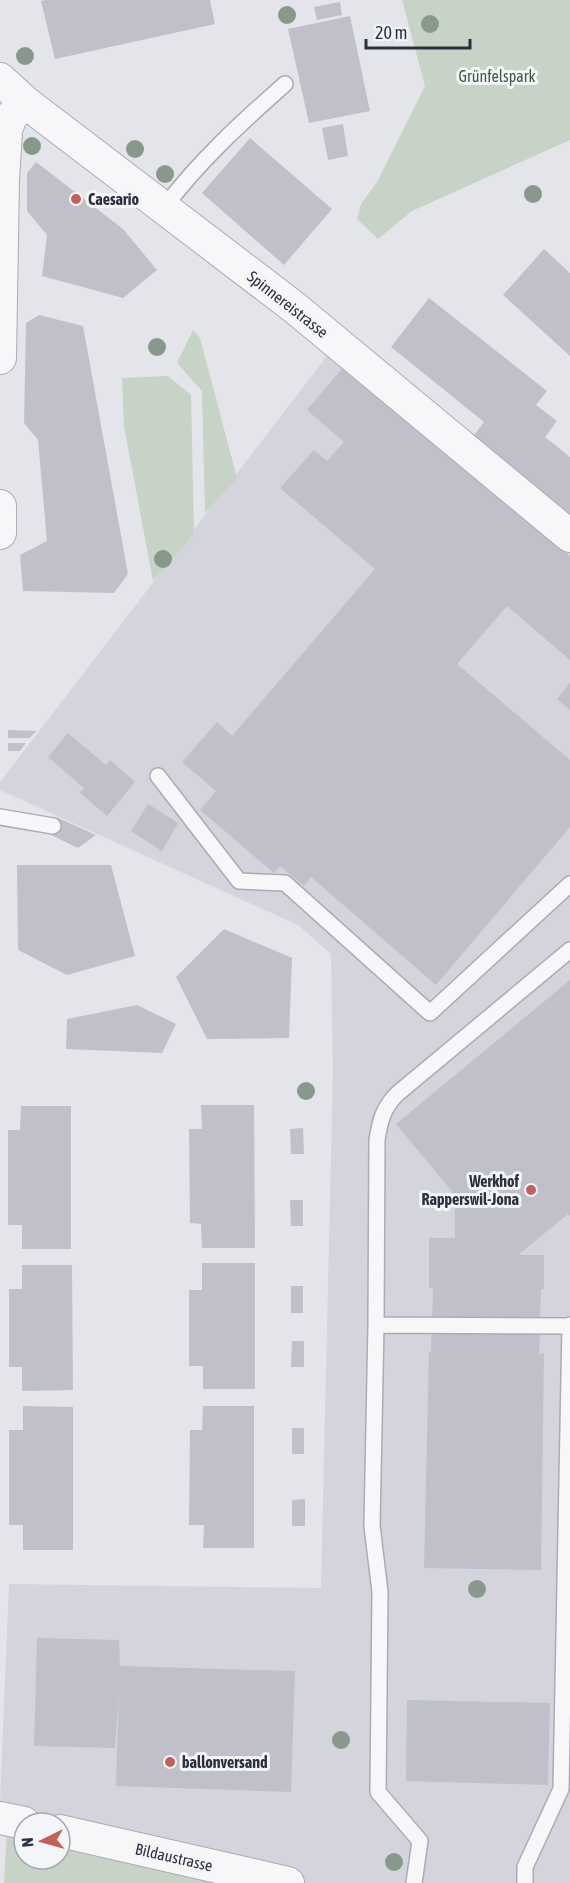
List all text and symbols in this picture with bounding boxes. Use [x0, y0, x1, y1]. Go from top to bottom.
scale bar [366, 12, 470, 50]
text: 20 m [375, 22, 407, 43]
park label: Grünfelspark [458, 67, 536, 86]
place label: Caesario [88, 190, 139, 208]
marker: Caesario [69, 192, 83, 206]
street label: Spinnereistrasse [244, 267, 332, 342]
place label: Werkhof Rapperswil-Jona [421, 1172, 520, 1208]
marker: Werkhof Rapperswil-Jona [524, 1183, 538, 1197]
place label: ballonversand [182, 1753, 268, 1771]
marker: ballonversand [163, 1755, 177, 1769]
north arrow [12, 1811, 72, 1871]
text: N [18, 1837, 36, 1848]
street label: Bildaustrasse [134, 1839, 214, 1875]

